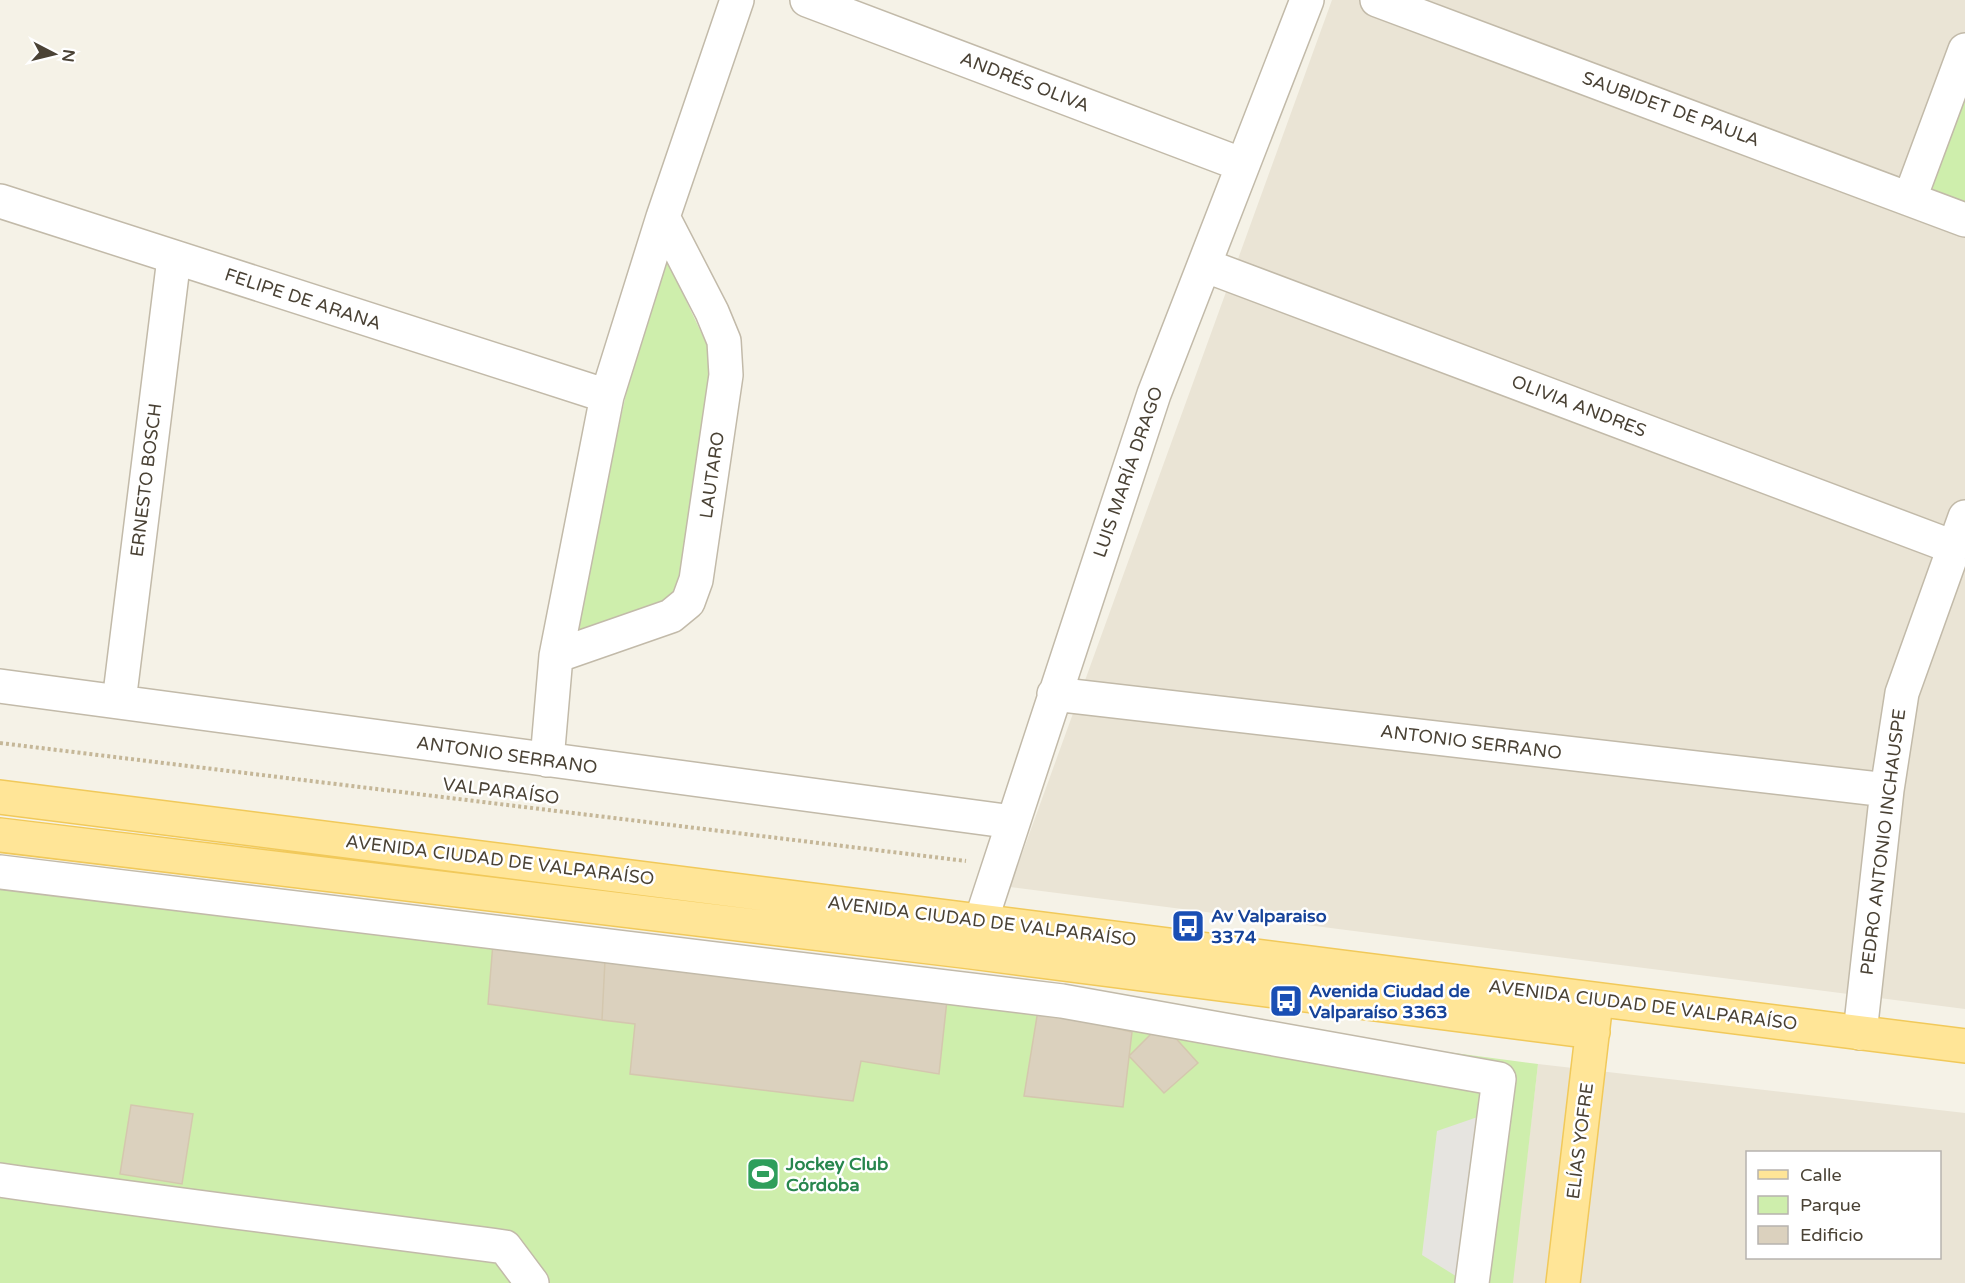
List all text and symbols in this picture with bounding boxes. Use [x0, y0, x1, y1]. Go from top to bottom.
north arrow [24, 24, 84, 84]
street label: ANDRÉS OLIVA [957, 47, 1093, 117]
text: N [57, 48, 79, 63]
street label: SAUBIDET DE PAULA [1579, 67, 1763, 151]
street label: FELIPE DE ARANA [222, 263, 384, 335]
street label: OLIVIA ANDRES [1508, 370, 1650, 442]
street label: LUIS MARÍA DRAGO [1088, 384, 1168, 560]
street label: ERNESTO BOSCH [126, 402, 166, 558]
street label: LAUTARO [695, 430, 729, 520]
street label: PEDRO ANTONIO INCHAUSPE [1856, 708, 1910, 976]
street label: ANTONIO SERRANO [1379, 720, 1563, 764]
street label: ANTONIO SERRANO [415, 731, 599, 779]
street label: VALPARAÍSO [441, 773, 561, 809]
street label: AVENIDA CIUDAD DE VALPARAÍSO [344, 830, 656, 890]
street label: AVENIDA CIUDAD DE VALPARAÍSO [826, 891, 1138, 951]
place label: Av Valparaiso 3374 [1211, 905, 1327, 948]
bus stop icon: Av Valparaiso 3374 [1170, 908, 1206, 944]
street label: AVENIDA CIUDAD DE VALPARAÍSO [1487, 975, 1799, 1035]
place label: Avenida Ciudad de Valparaíso 3363 [1309, 980, 1470, 1023]
bus stop icon: Avenida Ciudad de Valparaíso 3363 [1268, 983, 1304, 1019]
street label: ELÍAS YOFRE [1562, 1082, 1598, 1200]
legend [1746, 1151, 1941, 1259]
place label: Jockey Club Córdoba [785, 1153, 888, 1196]
sports icon: Jockey Club Córdoba [745, 1156, 781, 1192]
text: Calle [1800, 1164, 1842, 1186]
text: Parque [1800, 1194, 1861, 1216]
text: Edificio [1800, 1224, 1864, 1246]

